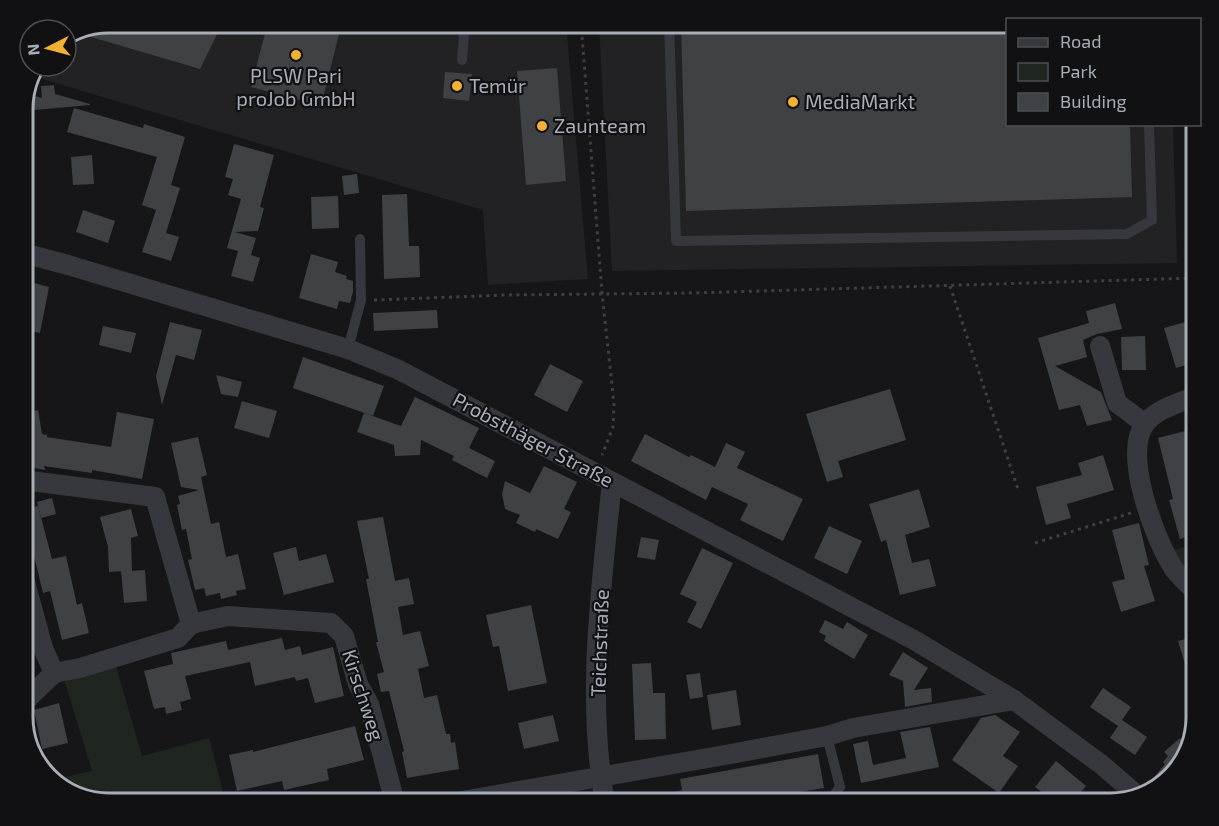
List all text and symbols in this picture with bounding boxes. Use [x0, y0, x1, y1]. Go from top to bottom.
north arrow [18, 18, 78, 78]
legend [1006, 18, 1201, 126]
text: Road [1060, 30, 1101, 52]
text: N [23, 43, 43, 56]
marker: PLSW Pari proJob GmbH [289, 48, 303, 62]
text: Park [1060, 60, 1097, 82]
place label: PLSW Pari proJob GmbH [236, 63, 356, 110]
place label: Temür [469, 73, 526, 97]
marker: Temür [450, 79, 464, 93]
place label: MediaMarkt [805, 89, 915, 113]
text: Building [1060, 90, 1127, 112]
marker: MediaMarkt [786, 95, 800, 109]
place label: Zaunteam [554, 113, 646, 137]
marker: Zaunteam [535, 119, 549, 133]
street label: Probsthäger Straße [449, 387, 618, 492]
street label: Teichstraße [585, 589, 613, 697]
street label: Kirschweg [338, 646, 390, 743]

